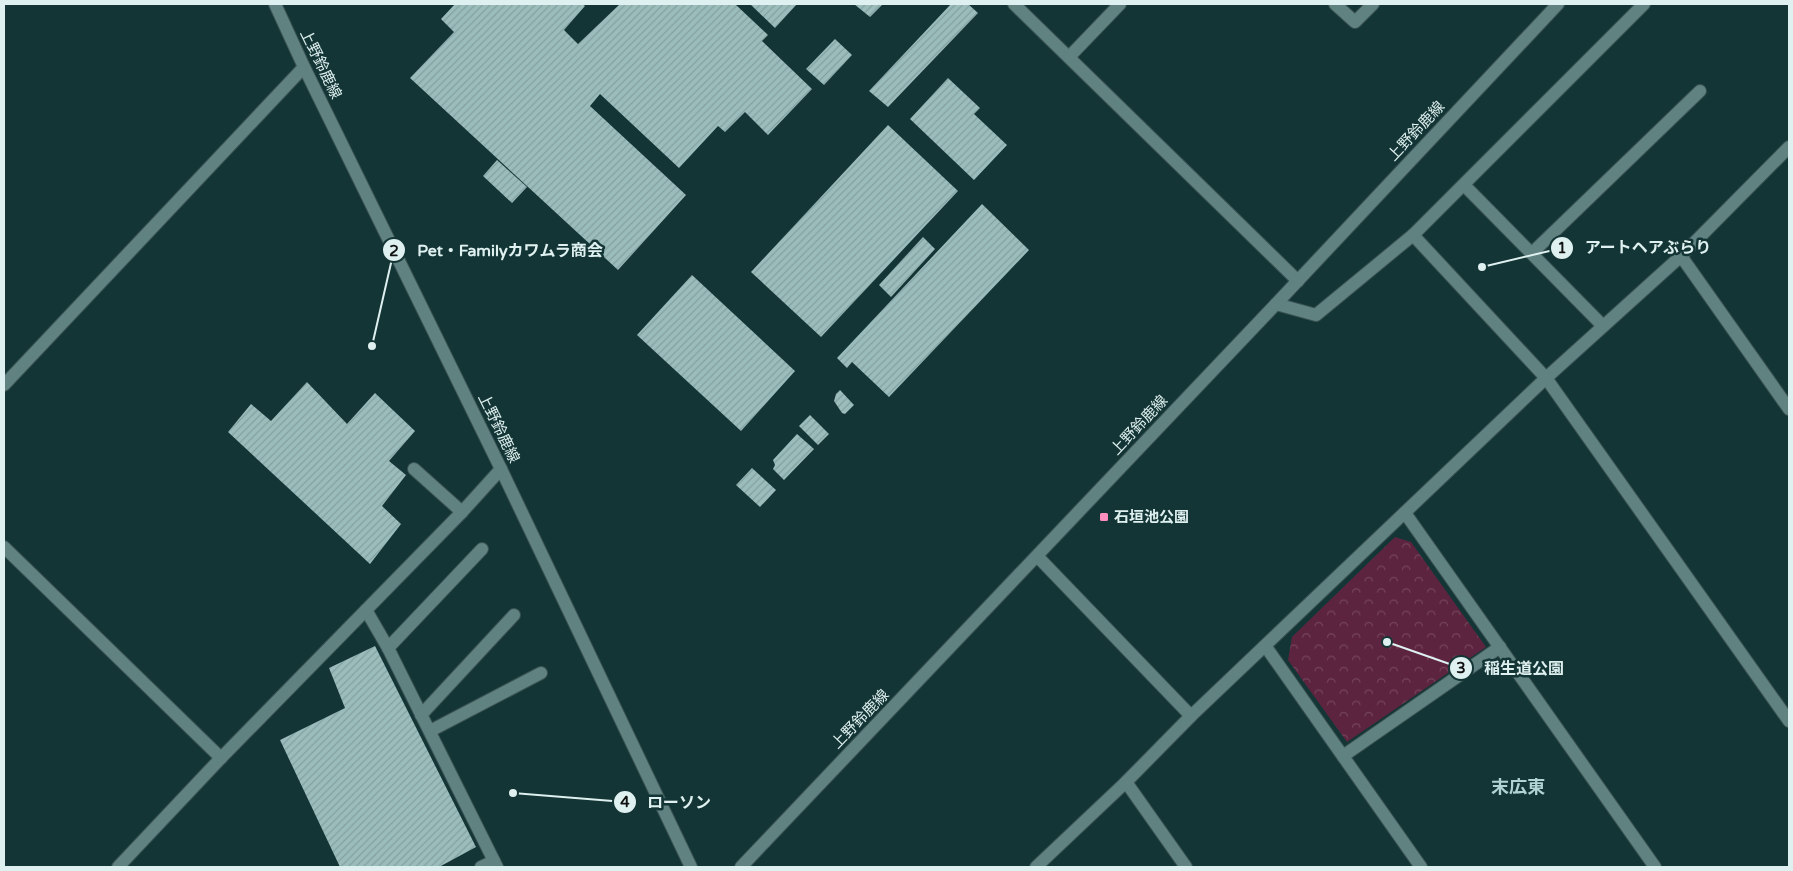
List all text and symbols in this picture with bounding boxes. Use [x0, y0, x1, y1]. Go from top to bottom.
street label: 上野鈴鹿線 [296, 26, 346, 102]
street label: 上野鈴鹿線 [1384, 97, 1448, 165]
callout: アートヘアぶらり [1549, 232, 1721, 263]
callout: Pet・Familyカワムラ商会 [381, 235, 613, 266]
text: アートヘアぶらり [1585, 238, 1711, 258]
text: 1 [1557, 239, 1567, 257]
text: Pet・Familyカワムラ商会 [417, 241, 603, 261]
text: 2 [389, 242, 399, 260]
street label: 上野鈴鹿線 [474, 390, 524, 466]
street label: 上野鈴鹿線 [1107, 391, 1171, 459]
place label: 石垣池公園 [1114, 508, 1189, 526]
marker: 石垣池公園 [1098, 511, 1110, 523]
callout: 稲生道公園 [1449, 653, 1574, 684]
text: 3 [1456, 659, 1466, 677]
text: 稲生道公園 [1484, 659, 1564, 679]
street label: 上野鈴鹿線 [827, 686, 893, 752]
district label: 末広東 [1491, 776, 1545, 798]
callout: ローソン [612, 787, 721, 818]
text: 4 [620, 793, 630, 811]
text: ローソン [647, 793, 711, 813]

